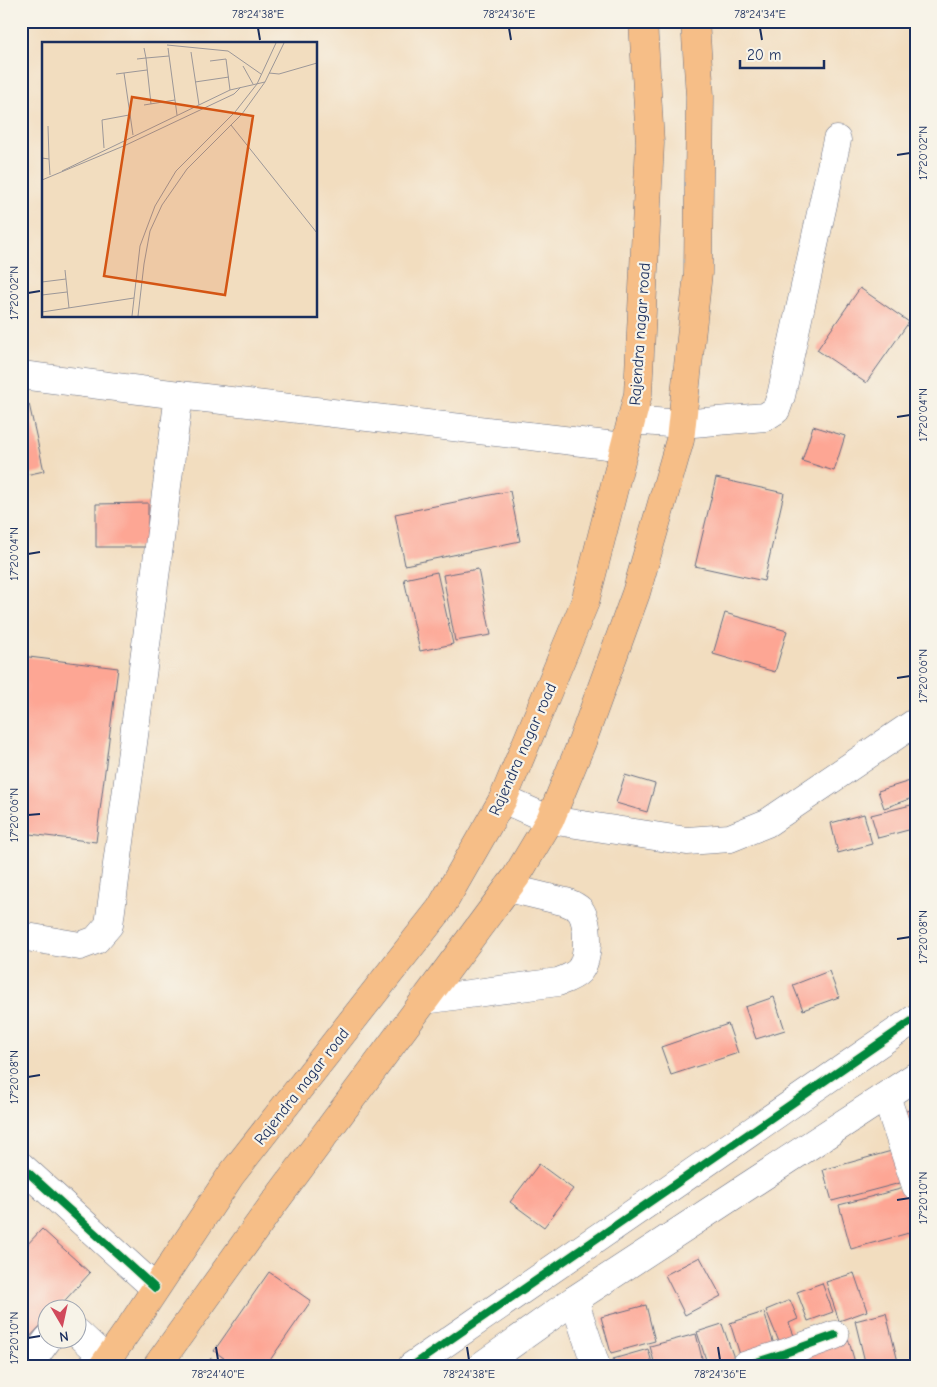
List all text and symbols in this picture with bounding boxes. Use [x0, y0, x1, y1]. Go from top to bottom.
text: 78°24'38"E [232, 7, 284, 21]
text: 78°24'36"E [483, 7, 535, 21]
text: 78°24'34"E [734, 7, 786, 21]
scale bar [740, 38, 823, 70]
inset map [42, 42, 318, 318]
text: 20 m [747, 46, 781, 64]
text: 17°20'02"N [916, 126, 930, 180]
street label: Rajendra nagar road [626, 262, 654, 406]
text: 17°20'02"N [7, 266, 21, 320]
text: 17°20'04"N [916, 388, 930, 442]
text: 17°20'04"N [7, 527, 21, 581]
text: 17°20'06"N [916, 649, 930, 703]
street label: Rajendra nagar road [486, 680, 560, 818]
text: 17°20'06"N [7, 788, 21, 842]
text: 17°20'08"N [916, 910, 930, 964]
street label: Rajendra nagar road [251, 1025, 353, 1149]
text: 17°20'08"N [7, 1050, 21, 1104]
text: 17°20'10"N [916, 1172, 930, 1224]
north arrow [38, 1300, 88, 1350]
text: 17°20'10"N [7, 1312, 21, 1364]
text: N [58, 1327, 70, 1345]
text: 78°24'40"E [192, 1367, 244, 1381]
text: 78°24'38"E [443, 1367, 495, 1381]
text: 78°24'36"E [694, 1367, 746, 1381]

